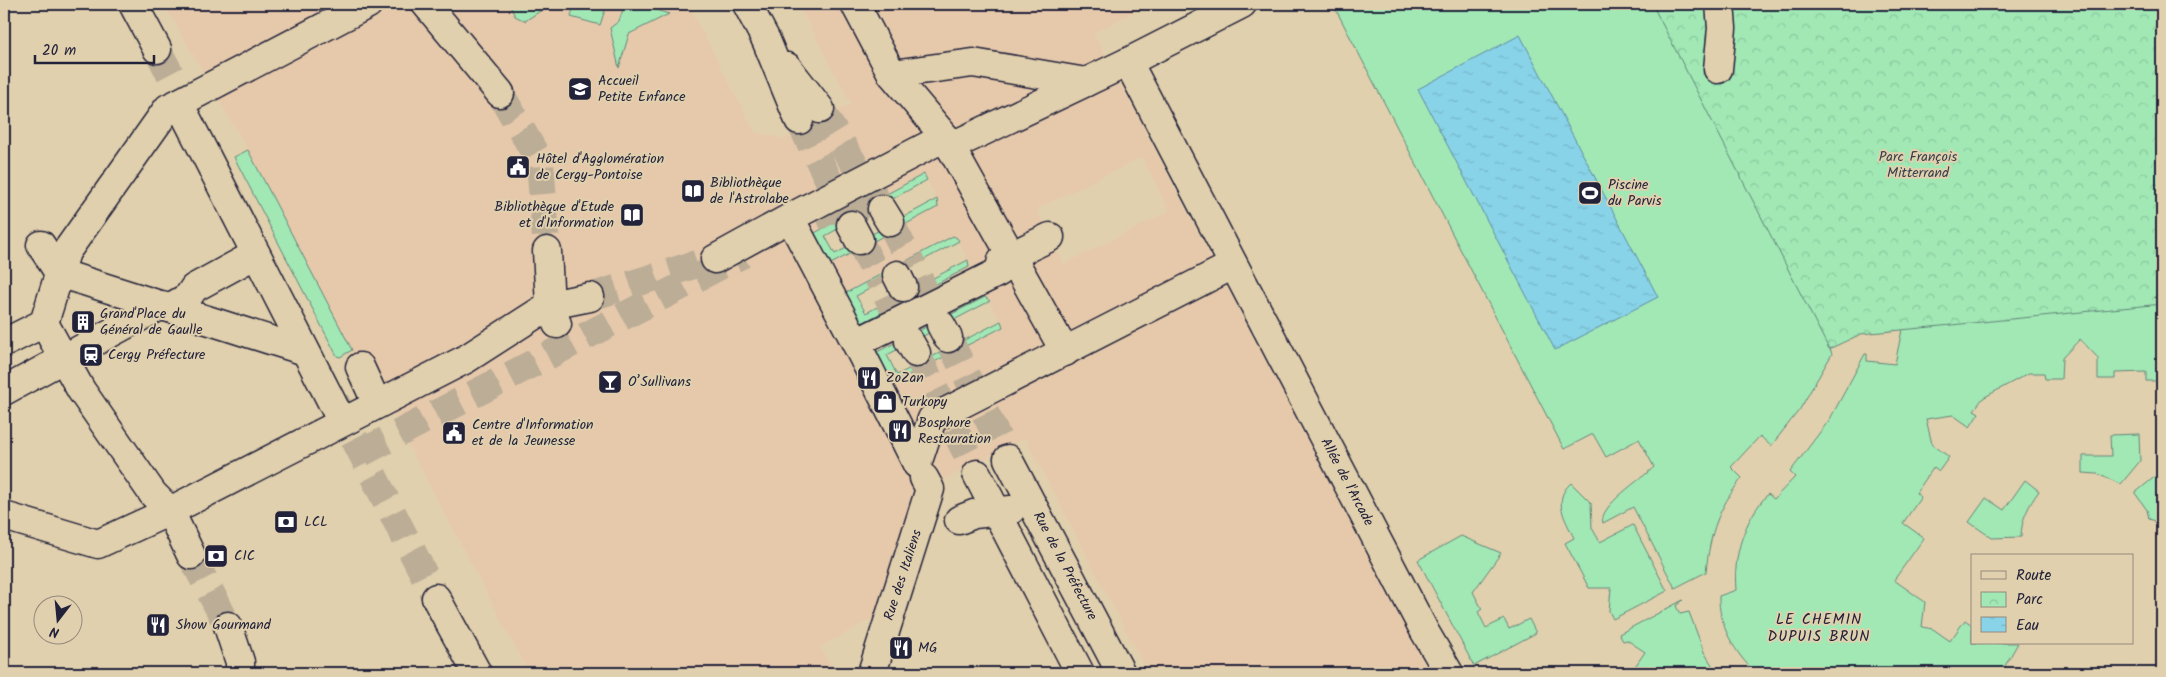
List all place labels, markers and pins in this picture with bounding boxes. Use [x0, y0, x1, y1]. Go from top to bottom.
place label: Accueil Petite Enfance [598, 70, 686, 108]
school or university icon: Accueil Petite Enfance [567, 76, 593, 102]
place label: Hôtel d'Agglomération de Cergy-Pontoise [536, 148, 664, 186]
public building icon: Hôtel d'Agglomération de Cergy-Pontoise [505, 154, 531, 180]
place label: Bibliothèque de l'Astrolabe [710, 172, 790, 210]
place label: Piscine du Parvis [1608, 174, 1661, 212]
library icon: Bibliothèque de l'Astrolabe [680, 178, 706, 204]
sports icon: Piscine du Parvis [1577, 180, 1603, 206]
place label: Bibliothèque d'Etude et d'Information [494, 196, 615, 234]
library icon: Bibliothèque d'Etude et d'Information [619, 202, 645, 228]
place label: Grand'Place du Général de Gaulle [100, 303, 203, 341]
building icon: Grand'Place du Général de Gaulle [70, 309, 96, 335]
station icon: Cergy Préfecture [78, 342, 104, 368]
place label: Cergy Préfecture [108, 344, 206, 366]
restaurant icon: ZoZan [856, 365, 882, 391]
place label: ZoZan [886, 367, 924, 389]
bar icon: O’Sullivans [597, 369, 623, 395]
place label: O’Sullivans [628, 371, 691, 393]
shop icon: Turkopy [872, 389, 898, 415]
place label: Turkopy [902, 391, 947, 413]
place label: Bosphore Restauration [918, 412, 991, 450]
place label: Centre d'Information et de la Jeunesse [472, 414, 593, 452]
restaurant icon: Bosphore Restauration [887, 418, 913, 444]
public building icon: Centre d'Information et de la Jeunesse [441, 420, 467, 446]
bank icon: LCL [273, 509, 299, 535]
place label: LCL [304, 511, 328, 533]
bank icon: CIC [203, 543, 229, 569]
place label: CIC [234, 545, 255, 567]
restaurant icon: Show Gourmand [145, 612, 171, 638]
place label: Show Gourmand [176, 614, 272, 636]
restaurant icon: MG [888, 635, 914, 661]
place label: MG [918, 637, 938, 659]

